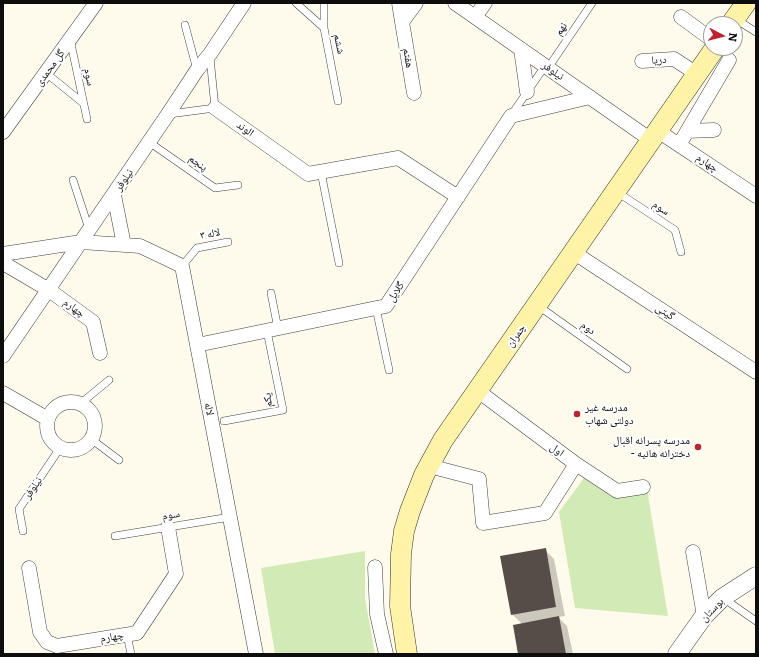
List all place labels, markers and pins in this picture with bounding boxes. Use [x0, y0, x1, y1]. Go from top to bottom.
place label: مدرسه غیر دولتی شهاب [585, 401, 633, 427]
marker: مدرسه غیر دولتی شهاب [572, 409, 582, 419]
place label: مدرسه پسرانه اقبال - دخترانه هانیه [613, 434, 690, 460]
marker: مدرسه پسرانه اقبال - دخترانه هانیه [693, 442, 703, 452]

